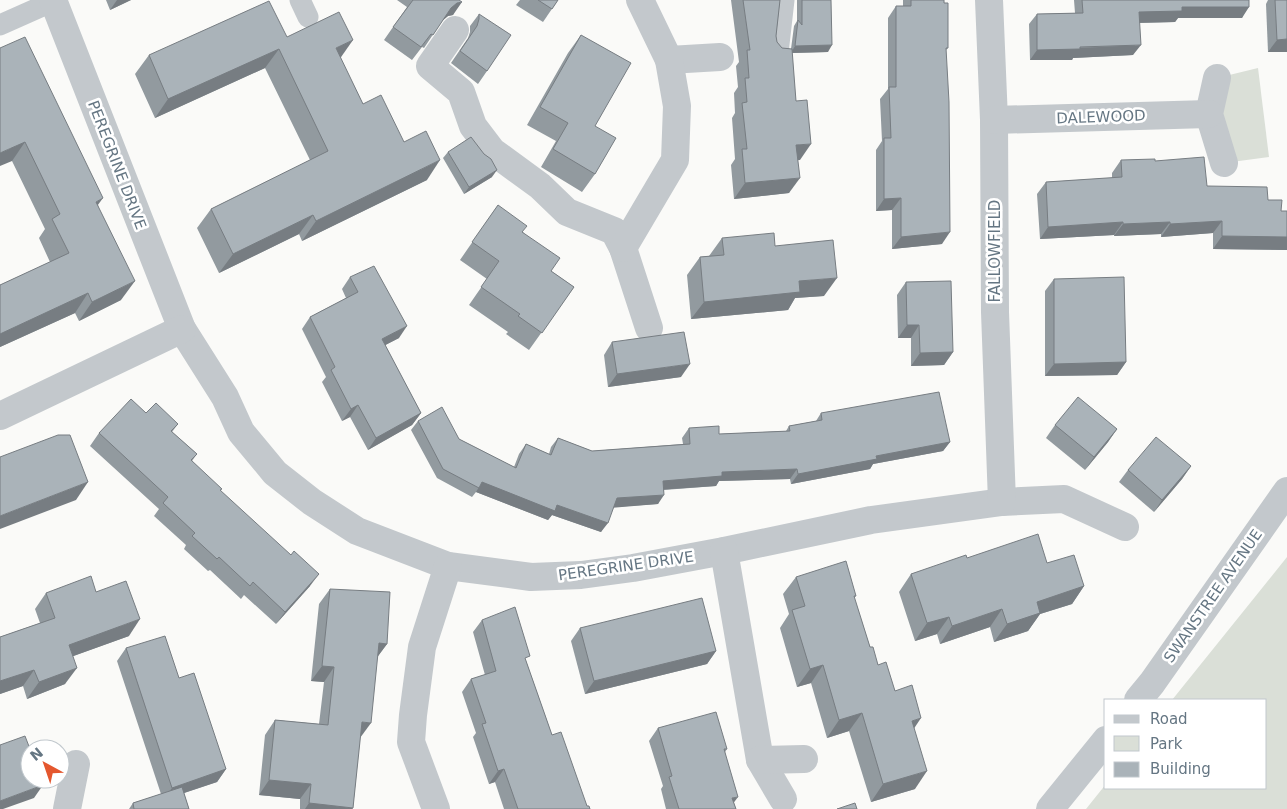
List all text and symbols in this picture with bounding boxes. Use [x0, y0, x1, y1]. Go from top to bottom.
street label: PEREGRINE DRIVE [84, 98, 150, 232]
street label: DALEWOOD [1056, 106, 1146, 128]
street label: FALLOWFIELD [986, 200, 1004, 302]
street label: SWANSTREE AVENUE [1160, 526, 1266, 666]
street label: PEREGRINE DRIVE [557, 548, 695, 584]
legend [1104, 699, 1267, 789]
text: Road [1150, 710, 1188, 728]
text: Park [1150, 735, 1183, 753]
north arrow [20, 739, 70, 789]
text: N [27, 744, 46, 764]
text: Building [1150, 760, 1211, 778]

